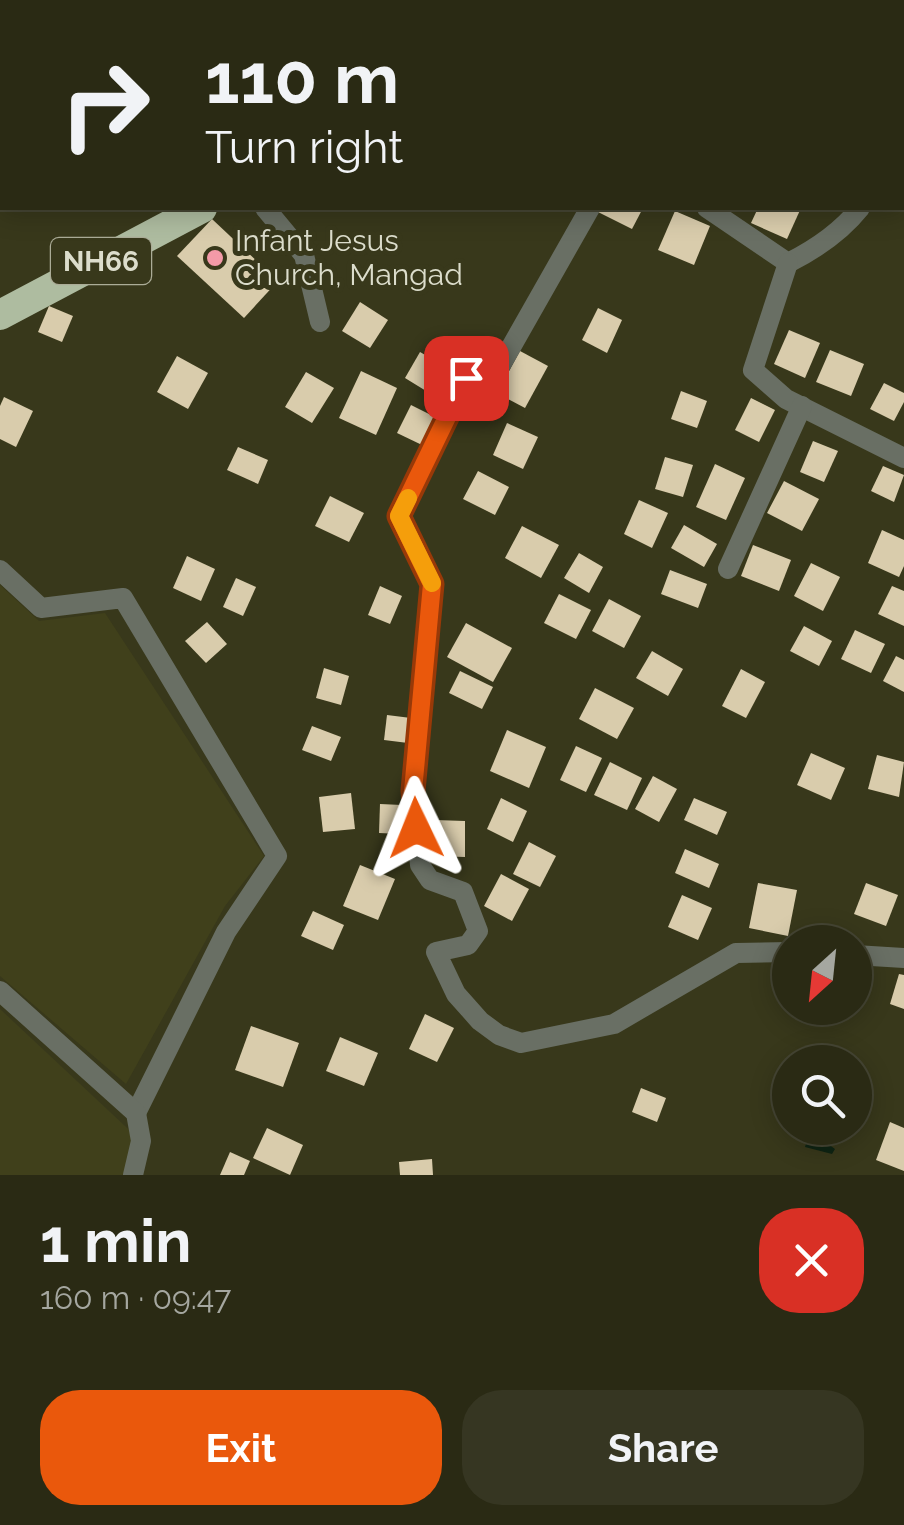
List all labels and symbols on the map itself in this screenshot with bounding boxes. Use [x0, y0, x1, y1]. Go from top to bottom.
place label: Infant Jesus Church, Mangad [235, 223, 463, 292]
road number: NH66 [51, 238, 151, 284]
marker: Infant Jesus Church, Mangad [204, 247, 226, 269]
pin [424, 336, 509, 421]
position arrow [364, 776, 468, 880]
north arrow [772, 925, 872, 1025]

